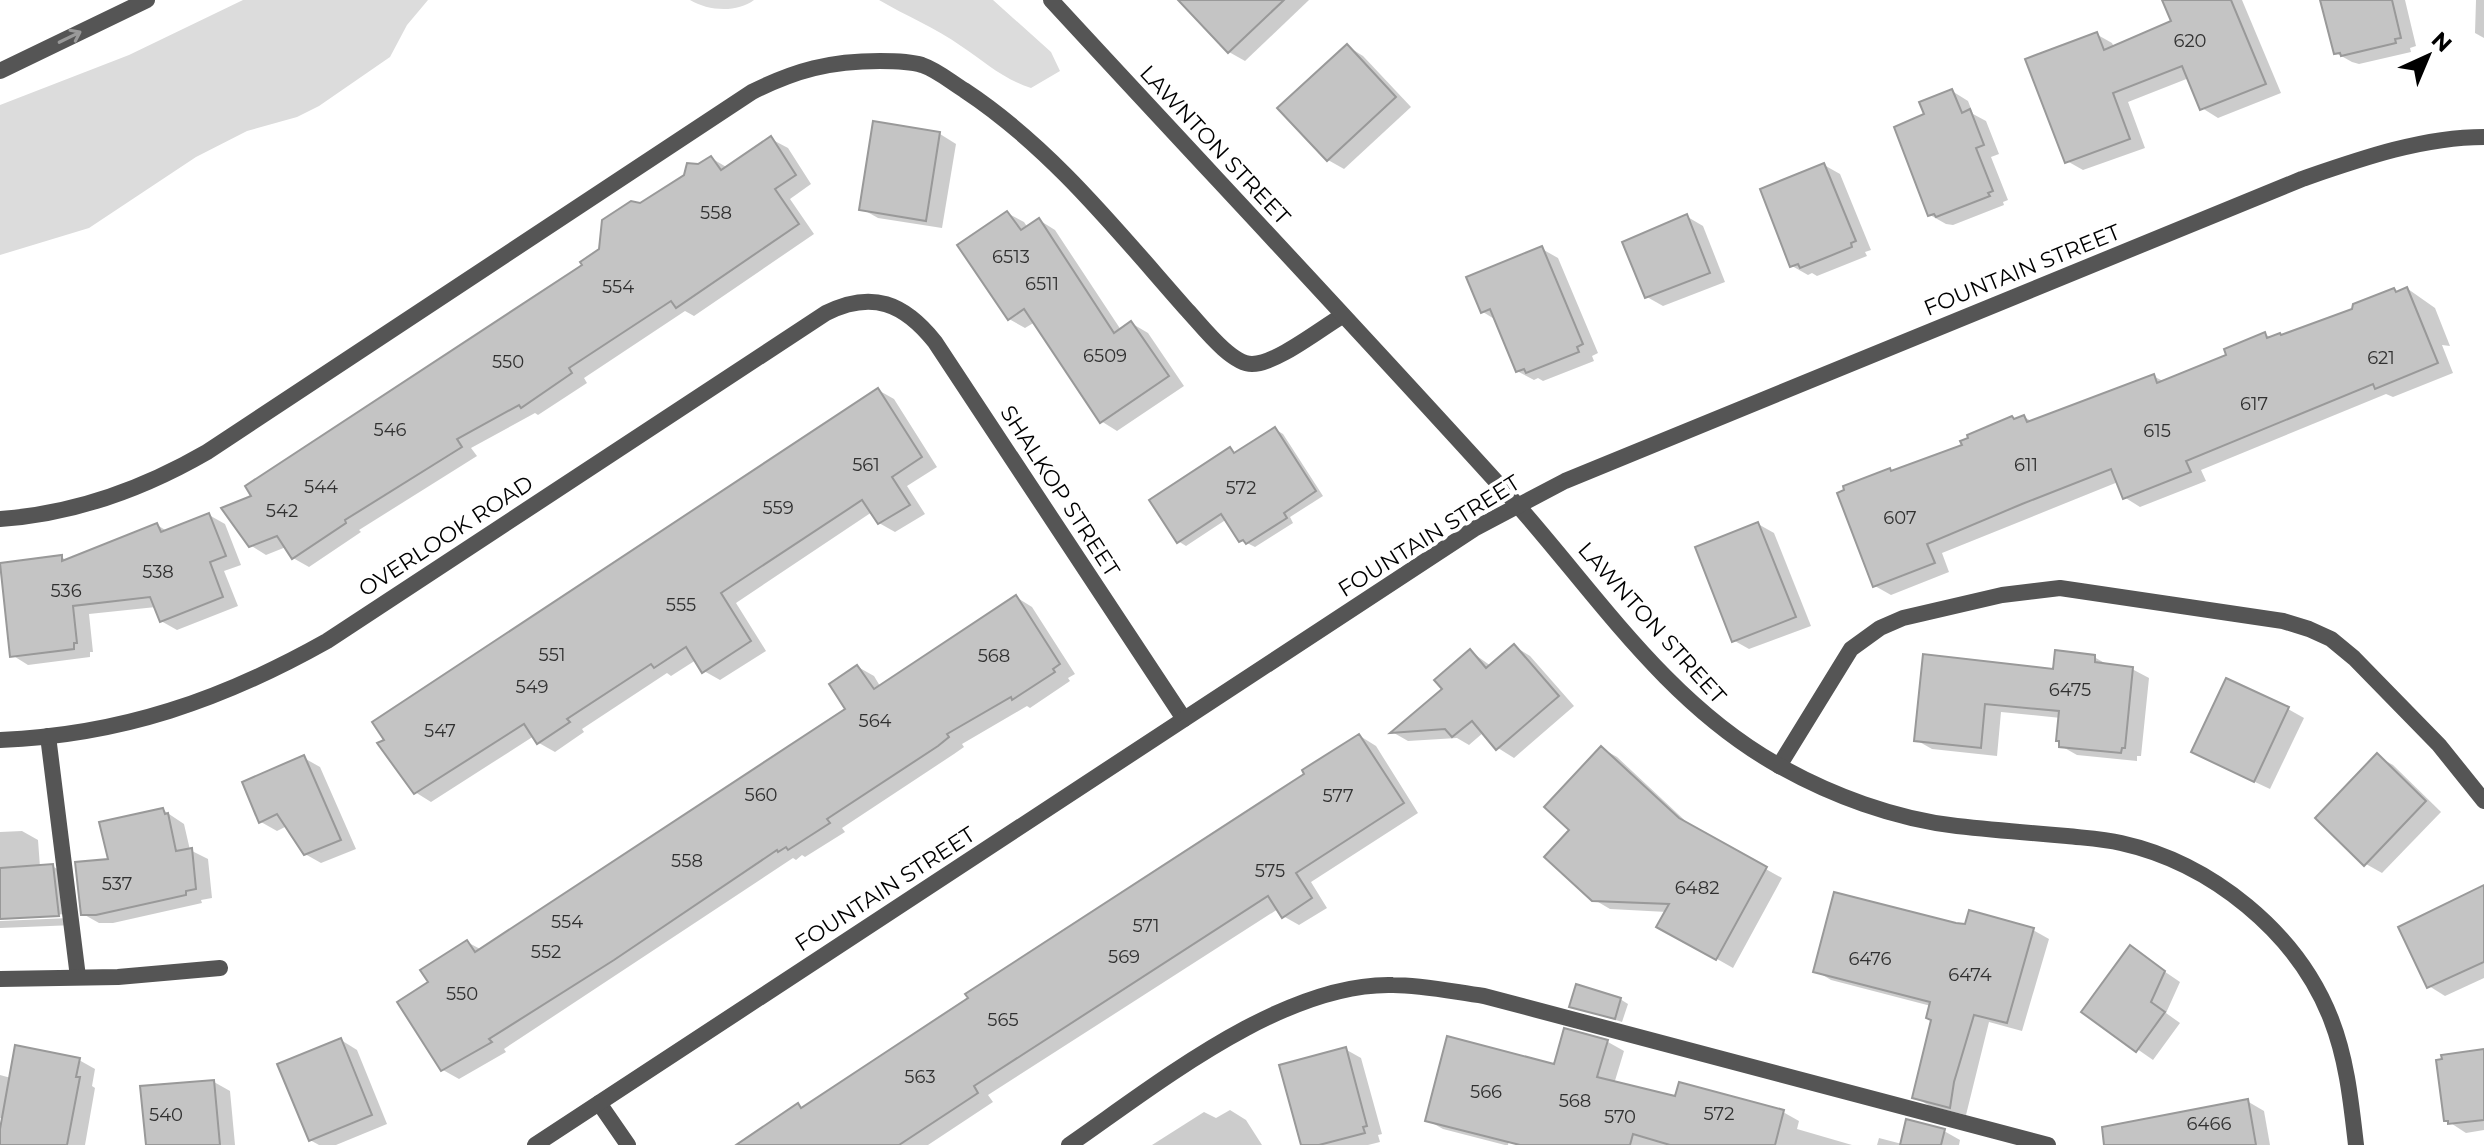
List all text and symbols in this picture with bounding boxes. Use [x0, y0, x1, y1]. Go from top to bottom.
north arrow [2388, 16, 2468, 96]
text: N [2426, 26, 2457, 58]
one-way arrow [58, 29, 82, 44]
house number: 620 [2173, 30, 2207, 52]
street label: LAWNTON STREET [1134, 60, 1296, 231]
house number: 558 [700, 202, 732, 224]
street label: FOUNTAIN STREET [1920, 218, 2124, 322]
house number: 6513 [992, 246, 1030, 268]
house number: 6511 [1025, 273, 1059, 295]
house number: 554 [602, 276, 634, 298]
house number: 6509 [1083, 345, 1127, 367]
house number: 621 [2367, 347, 2395, 369]
house number: 550 [492, 351, 524, 373]
house number: 617 [2240, 393, 2268, 415]
street label: SHALKOP STREET [995, 400, 1126, 582]
house number: 546 [373, 419, 407, 441]
house number: 615 [2143, 420, 2171, 442]
house number: 561 [852, 454, 880, 476]
house number: 611 [2014, 454, 2038, 476]
street label: OVERLOOK ROAD [354, 469, 538, 603]
street label: FOUNTAIN STREET [1333, 469, 1525, 603]
house number: 544 [304, 476, 338, 498]
house number: 572 [1226, 477, 1256, 499]
house number: 559 [762, 497, 794, 519]
house number: 542 [266, 500, 298, 522]
house number: 607 [1883, 507, 1917, 529]
street label: LAWNTON STREET [1572, 537, 1732, 710]
house number: 538 [142, 561, 174, 583]
house number: 536 [50, 580, 82, 602]
house number: 555 [666, 594, 696, 616]
house number: 551 [539, 644, 565, 666]
house number: 568 [978, 645, 1010, 667]
house number: 549 [516, 676, 548, 698]
house number: 6475 [2049, 679, 2091, 701]
house number: 564 [858, 710, 892, 732]
house number: 547 [424, 720, 456, 742]
house number: 560 [744, 784, 778, 806]
house number: 577 [1322, 785, 1354, 807]
street label: FOUNTAIN STREET [790, 820, 980, 957]
house number: 558 [671, 850, 703, 872]
house number: 575 [1255, 860, 1285, 882]
house number: 537 [102, 873, 132, 895]
house number: 6482 [1675, 877, 1719, 899]
house number: 554 [551, 911, 583, 933]
house number: 571 [1132, 915, 1160, 937]
house number: 552 [531, 941, 561, 963]
house number: 569 [1108, 946, 1140, 968]
house number: 6476 [1848, 948, 1892, 970]
house number: 6474 [1948, 964, 1992, 986]
house number: 550 [446, 983, 478, 1005]
house number: 565 [987, 1009, 1019, 1031]
house number: 563 [904, 1066, 936, 1088]
house number: 566 [1470, 1081, 1502, 1103]
house number: 568 [1559, 1090, 1591, 1112]
house number: 572 [1704, 1103, 1734, 1125]
house number: 540 [149, 1104, 183, 1126]
house number: 570 [1604, 1106, 1636, 1128]
house number: 6466 [2187, 1113, 2231, 1135]

